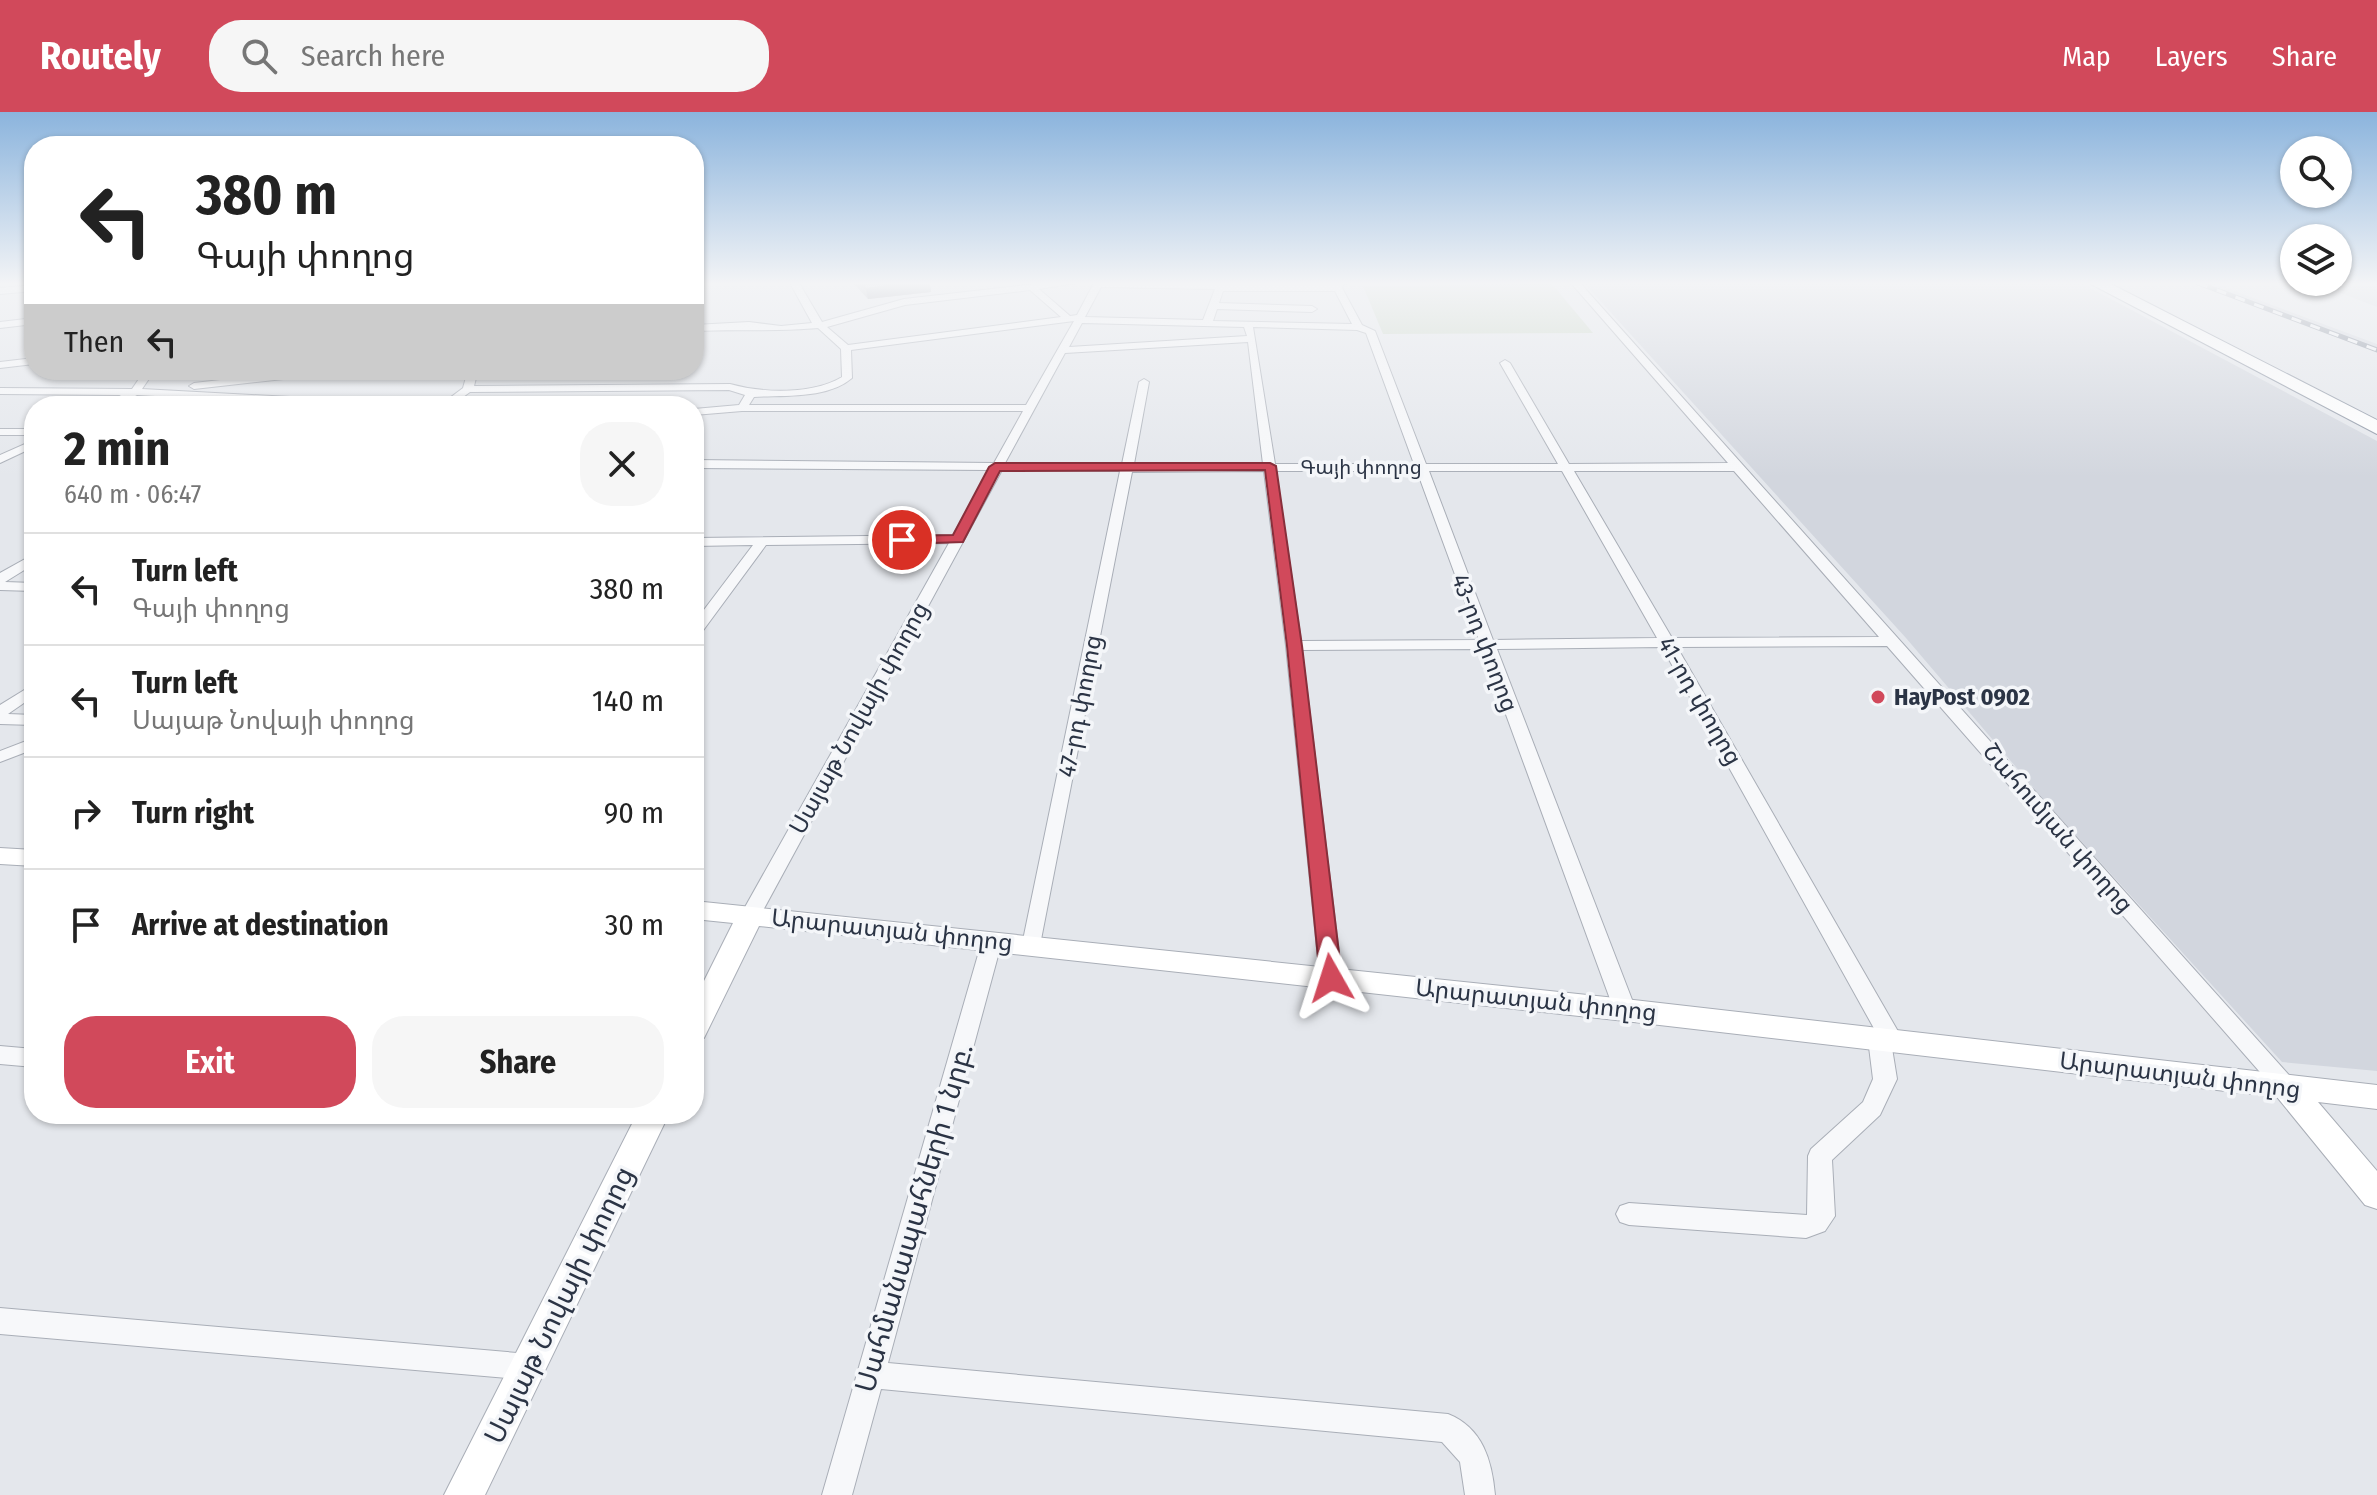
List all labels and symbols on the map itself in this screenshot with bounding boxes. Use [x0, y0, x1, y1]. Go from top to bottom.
street label: Գայի փողոց [1300, 455, 1422, 479]
pin [868, 506, 936, 574]
street label: 43-րդ փողոց [1446, 570, 1524, 716]
street label: Սայաթ Նովայի փողոց [784, 597, 934, 839]
street label: 41-րդ փողոց [1652, 632, 1748, 770]
street label: 47-րդ փողոց [1052, 633, 1108, 779]
place label: HayPost 0902 [1894, 683, 2030, 711]
marker: HayPost 0902 [1869, 688, 1887, 706]
street label: Շահումյան փողոց [1977, 738, 2139, 918]
street label: Արարատյան փողոց [770, 903, 1014, 957]
position arrow [1289, 936, 1373, 1020]
street label: Արարատյան փողոց [1414, 973, 1658, 1027]
street label: Սահմանապահների 1 նրբ. [848, 1040, 980, 1396]
street label: Արարատյան փողոց [2058, 1046, 2302, 1104]
street label: Սայաթ Նովայի փողոց [477, 1161, 641, 1449]

